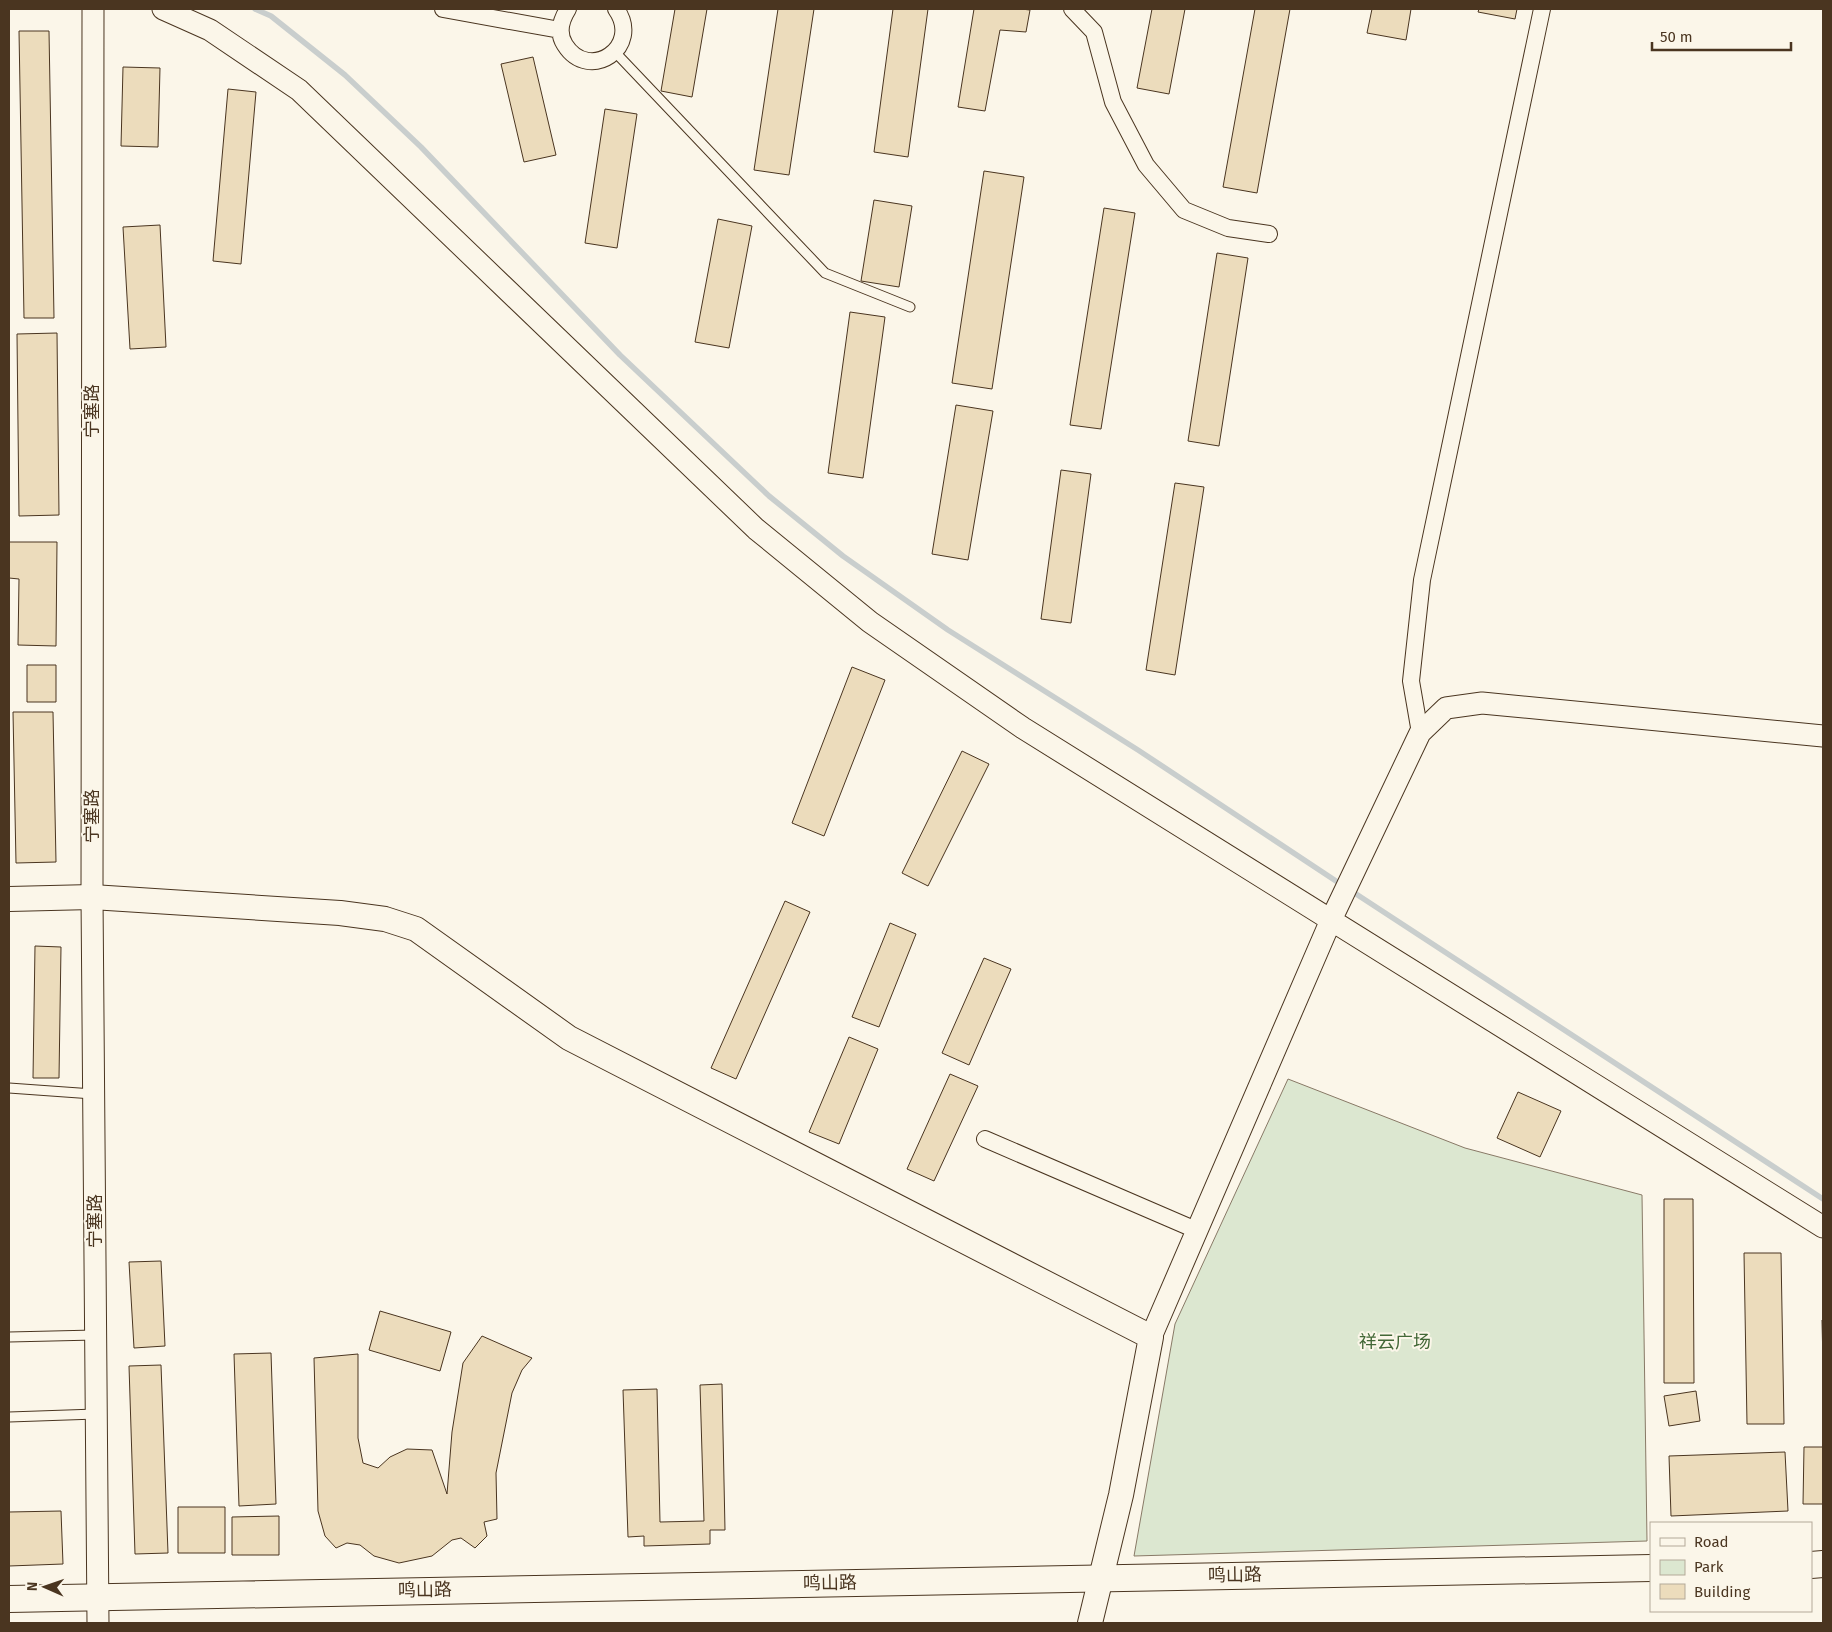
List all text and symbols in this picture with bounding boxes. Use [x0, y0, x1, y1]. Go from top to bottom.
scale bar [1652, 20, 1791, 52]
text: 50 m [1660, 28, 1693, 46]
street label: 宁塞路 [81, 384, 103, 438]
street label: 宁塞路 [81, 789, 103, 843]
street label: 宁塞路 [84, 1194, 106, 1248]
park label: 祥云广场 [1359, 1331, 1431, 1353]
legend [1650, 1522, 1812, 1612]
text: Road [1694, 1533, 1729, 1551]
text: Park [1694, 1558, 1724, 1576]
north arrow [20, 1562, 70, 1612]
street label: 鸣山路 [1208, 1564, 1262, 1586]
street label: 鸣山路 [803, 1572, 857, 1594]
street label: 鸣山路 [398, 1579, 452, 1601]
text: N [24, 1582, 41, 1592]
text: Building [1694, 1583, 1750, 1601]

